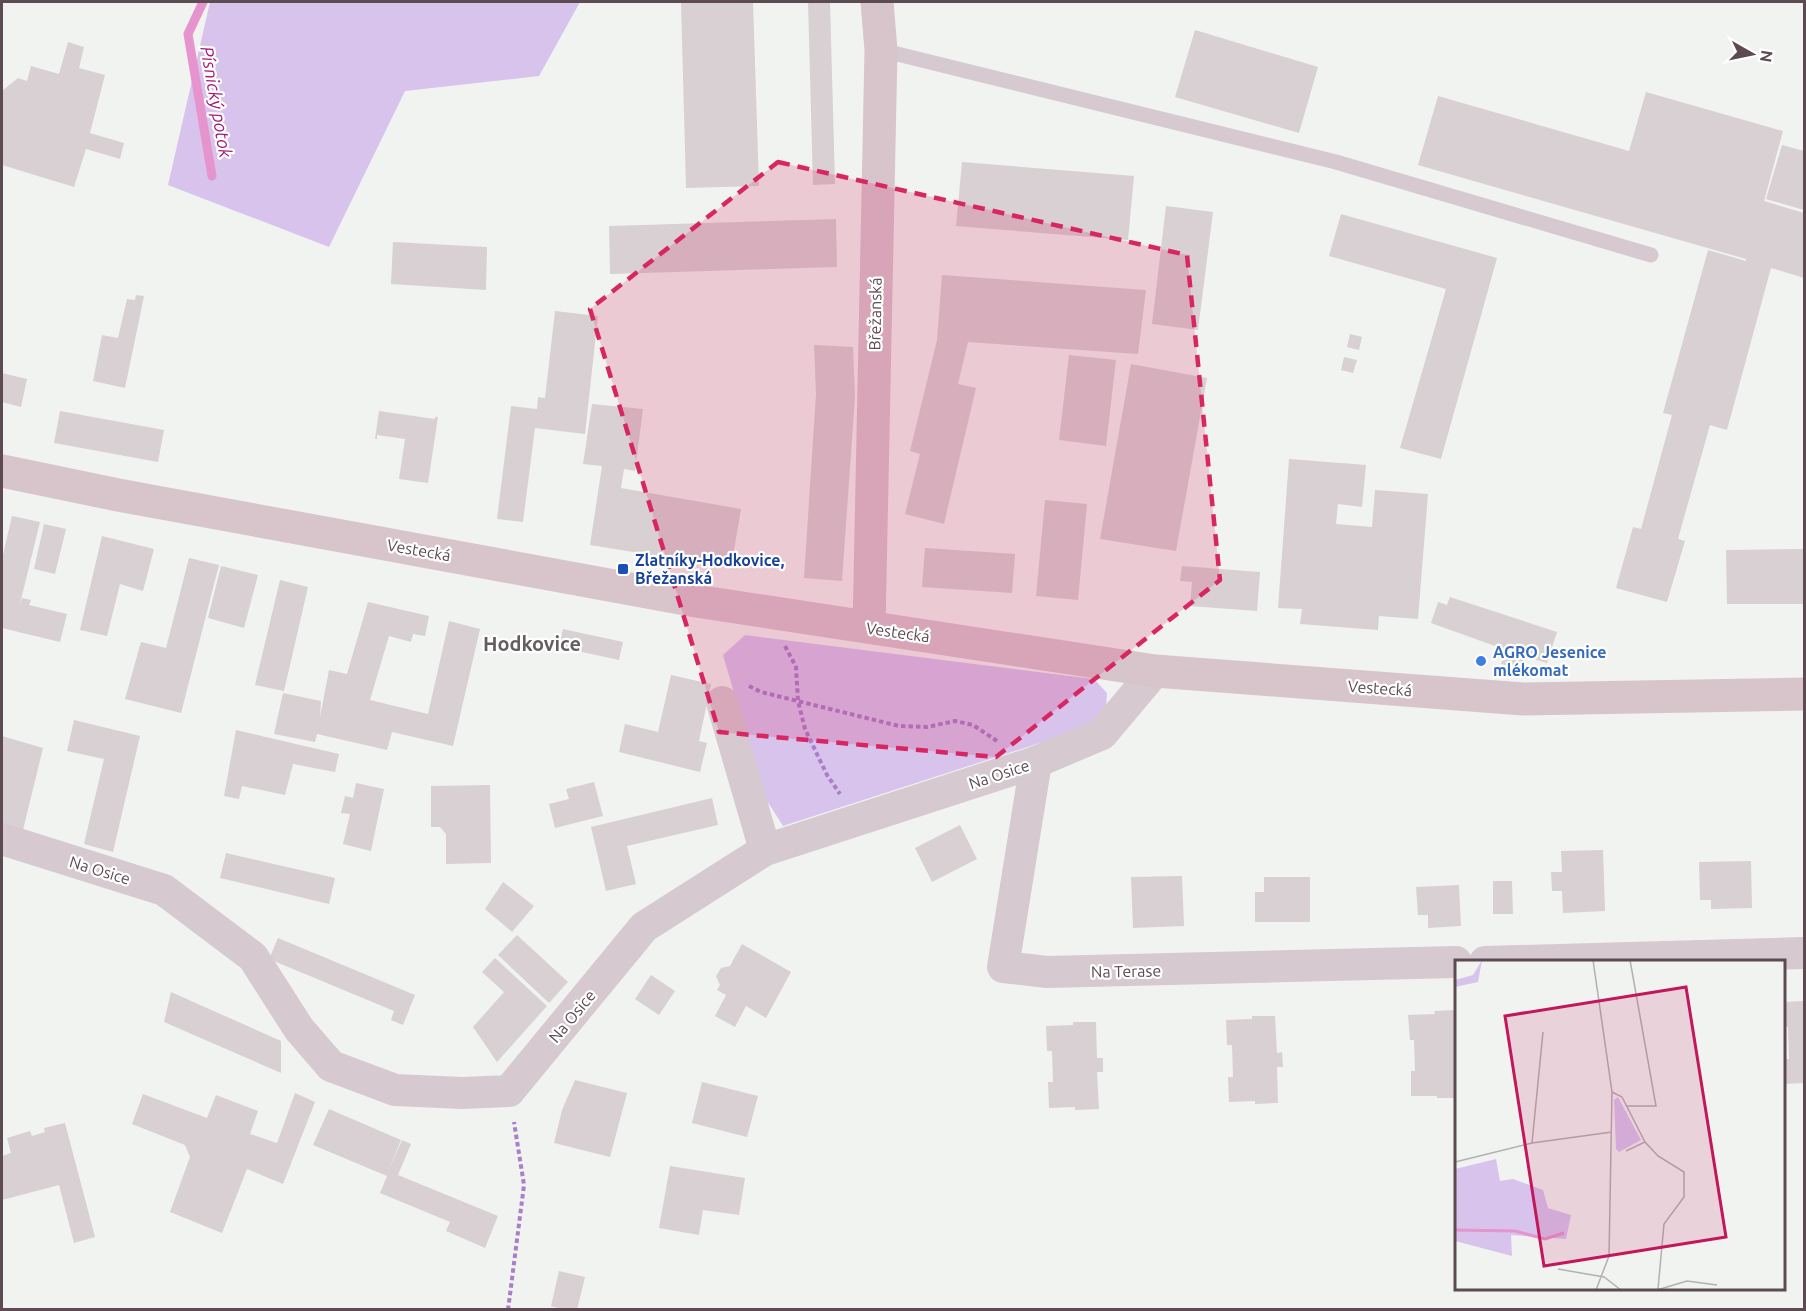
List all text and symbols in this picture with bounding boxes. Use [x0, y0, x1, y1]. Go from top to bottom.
north arrow [1722, 24, 1782, 84]
water label: Písnický potok [197, 45, 237, 160]
text: N [1757, 49, 1777, 64]
street label: Břežanská [865, 277, 885, 351]
street label: Vestecká [386, 536, 452, 564]
place label: Zlatníky-Hodkovice, Břežanská [635, 551, 784, 587]
marker: Zlatníky-Hodkovice, Břežanská [616, 562, 630, 576]
street label: Vestecká [865, 619, 931, 645]
district label: Hodkovice [483, 632, 581, 655]
place label: AGRO Jesenice mlékomat [1493, 643, 1607, 679]
marker: AGRO Jesenice mlékomat [1474, 654, 1488, 668]
street label: Vestecká [1347, 677, 1413, 699]
street label: Na Osice [966, 756, 1032, 792]
street label: Na Osice [67, 852, 133, 888]
inset map [1455, 960, 1785, 1290]
street label: Na Terase [1091, 961, 1161, 981]
street label: Na Osice [545, 986, 599, 1046]

